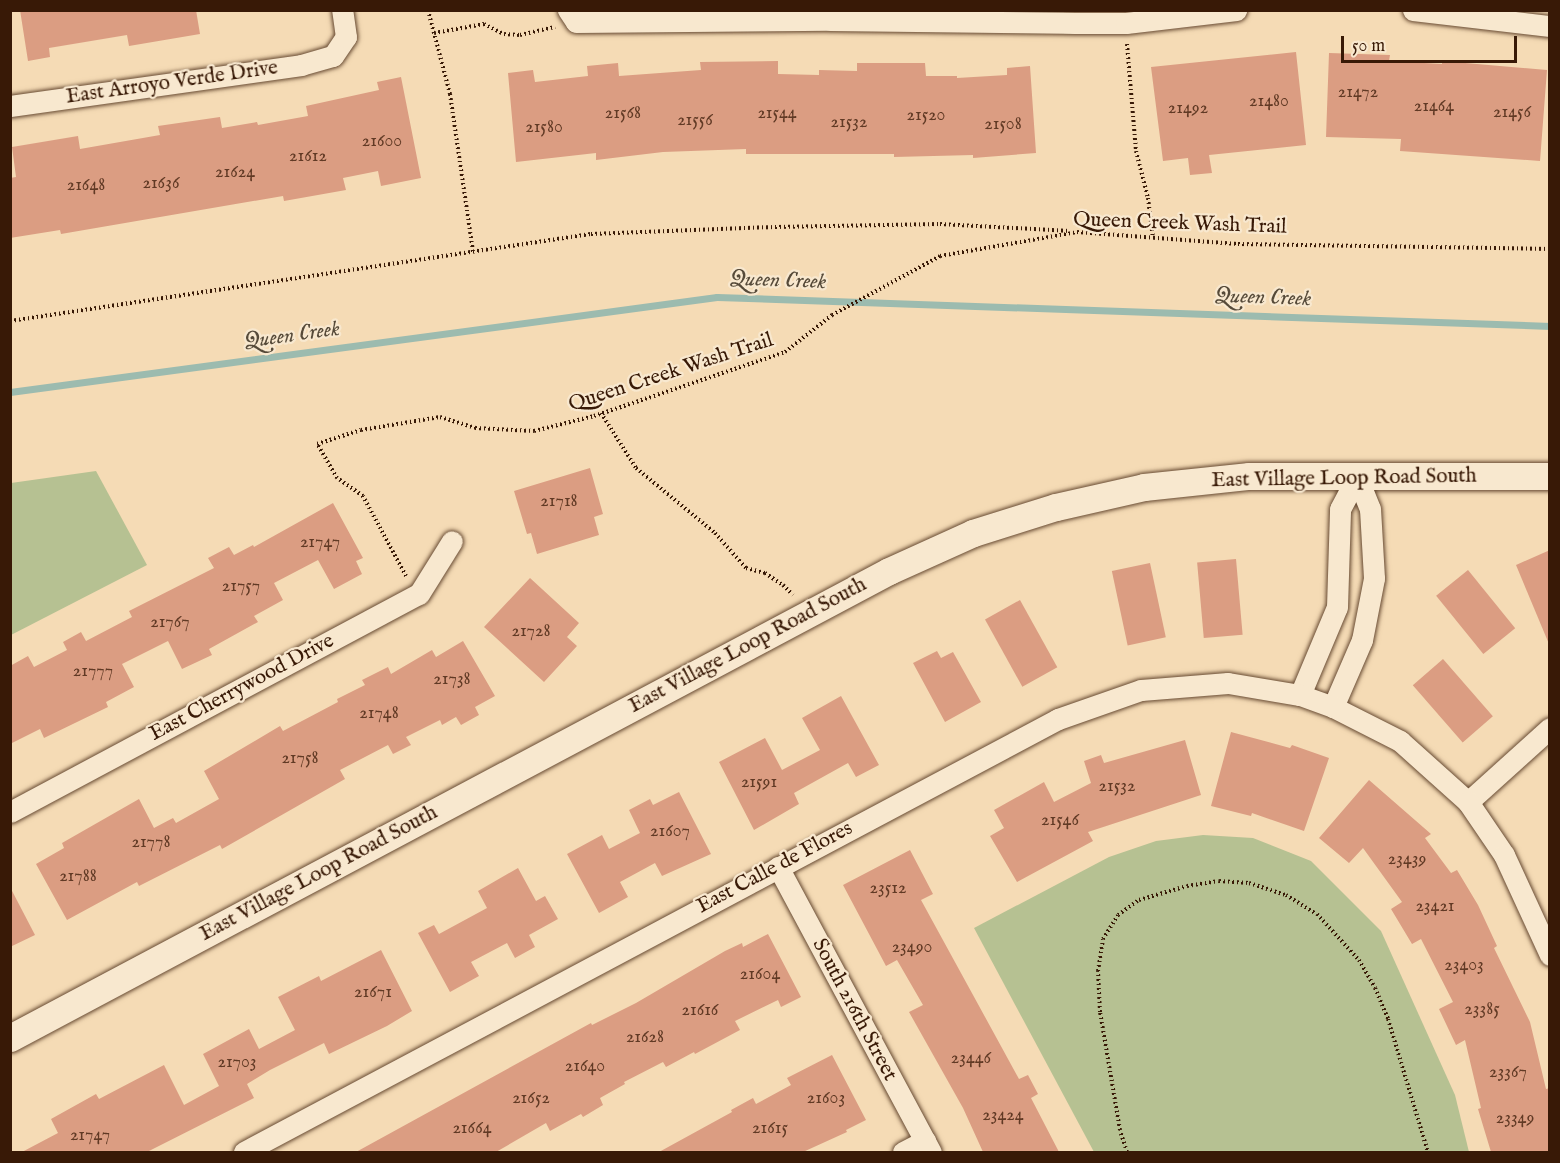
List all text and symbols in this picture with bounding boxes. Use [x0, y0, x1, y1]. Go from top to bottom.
scale bar [1344, 24, 1520, 62]
text: 50 m [1352, 35, 1385, 58]
street label: East Arroyo Verde Drive [64, 56, 280, 110]
house number: 21472 [1338, 82, 1378, 104]
house number: 21480 [1249, 91, 1289, 113]
house number: 21464 [1414, 96, 1454, 118]
house number: 21492 [1168, 98, 1208, 120]
house number: 21456 [1493, 102, 1531, 124]
house number: 21568 [605, 103, 641, 125]
house number: 21544 [757, 103, 797, 125]
house number: 21520 [907, 105, 945, 127]
house number: 21556 [677, 110, 713, 132]
house number: 21532 [831, 112, 867, 134]
house number: 21508 [984, 114, 1022, 136]
house number: 21580 [525, 117, 563, 139]
house number: 21600 [362, 131, 402, 153]
house number: 21612 [289, 146, 327, 168]
house number: 21624 [215, 162, 255, 184]
house number: 21636 [142, 173, 180, 195]
house number: 21648 [67, 175, 105, 197]
street label: Queen Creek Wash Trail [1073, 208, 1287, 240]
water label: Queen Creek [729, 266, 827, 296]
water label: Queen Creek [1214, 283, 1312, 313]
water label: Queen Creek [242, 316, 342, 356]
street label: Queen Creek Wash Trail [566, 328, 776, 418]
street label: East Village Loop Road South [1211, 464, 1477, 494]
house number: 21718 [540, 491, 578, 513]
house number: 21747 [300, 532, 340, 554]
street label: East Village Loop Road South [625, 573, 871, 719]
house number: 21757 [222, 576, 260, 598]
house number: 21767 [150, 612, 190, 634]
house number: 21728 [511, 621, 551, 643]
street label: East Cherrywood Drive [145, 629, 339, 747]
house number: 21777 [73, 661, 113, 683]
house number: 21738 [433, 669, 471, 691]
house number: 21748 [359, 703, 399, 725]
house number: 21758 [281, 748, 319, 770]
house number: 21591 [741, 772, 777, 794]
house number: 21532 [1099, 776, 1135, 798]
street label: East Village Loop Road South [196, 801, 442, 947]
house number: 21546 [1041, 810, 1079, 832]
street label: East Calle de Flores [693, 816, 857, 920]
house number: 21607 [650, 821, 690, 843]
house number: 21778 [131, 832, 171, 854]
house number: 23439 [1388, 849, 1426, 871]
house number: 21788 [59, 866, 97, 888]
house number: 23512 [870, 878, 906, 900]
house number: 23421 [1415, 896, 1455, 918]
street label: South 216th Street [806, 935, 902, 1085]
house number: 23490 [892, 937, 932, 959]
house number: 23403 [1444, 955, 1484, 977]
house number: 21604 [740, 964, 780, 986]
house number: 21671 [354, 982, 392, 1004]
house number: 23385 [1464, 999, 1500, 1021]
house number: 21616 [682, 1000, 718, 1022]
house number: 21628 [626, 1027, 664, 1049]
house number: 23446 [951, 1048, 991, 1070]
house number: 21703 [217, 1052, 257, 1074]
house number: 21640 [565, 1056, 605, 1078]
house number: 23367 [1489, 1062, 1527, 1084]
house number: 21652 [512, 1088, 550, 1110]
house number: 21603 [807, 1088, 845, 1110]
house number: 23424 [982, 1105, 1024, 1127]
house number: 23349 [1496, 1108, 1534, 1130]
house number: 21664 [452, 1118, 492, 1140]
house number: 21615 [752, 1118, 788, 1140]
house number: 21747 [70, 1125, 110, 1147]

